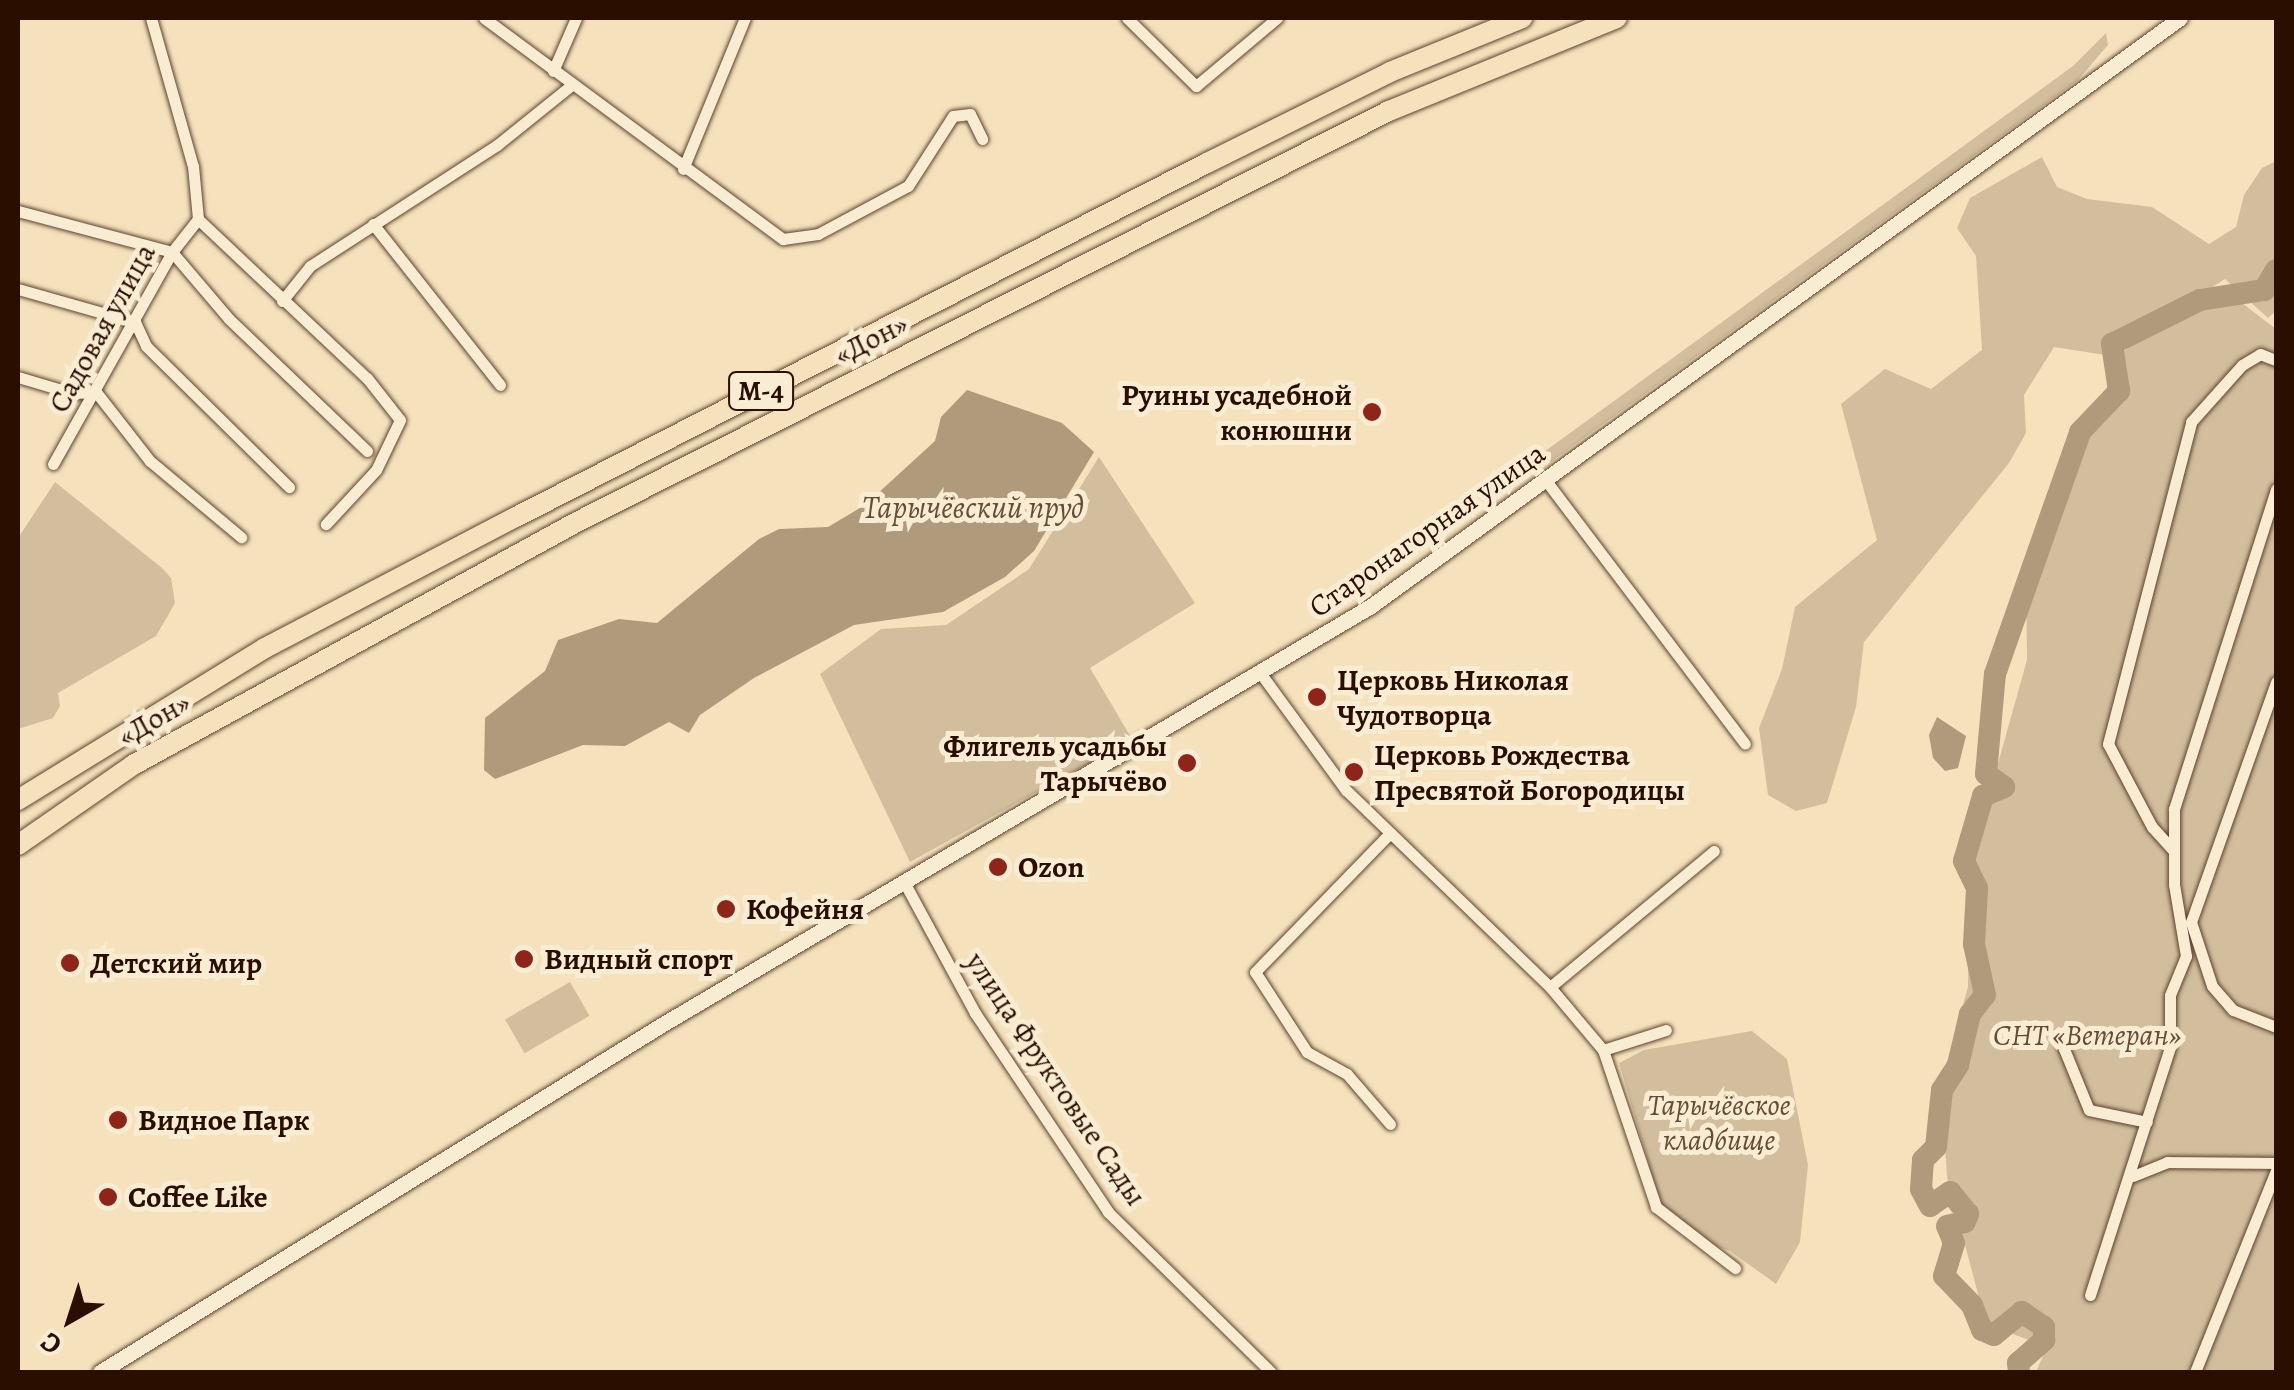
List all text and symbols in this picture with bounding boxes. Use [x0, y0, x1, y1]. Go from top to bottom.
street label: Садовая улица [41, 237, 163, 419]
street label: «Дон» [828, 305, 914, 373]
road number: М-4 [726, 368, 796, 414]
place label: Руины усадебной конюшни [1121, 377, 1352, 448]
marker: Руины усадебной конюшни [1361, 401, 1383, 423]
street label: Старонагорная улица [1302, 435, 1552, 625]
water label: Тарычёвский пруд [862, 488, 1084, 526]
place label: Церковь Николая Чудотворца [1337, 662, 1569, 732]
street label: «Дон» [111, 684, 197, 754]
marker: Церковь Николая Чудотворца [1306, 686, 1328, 708]
place label: Флигель усадьбы Тарычёво [943, 728, 1167, 798]
place label: Церковь Рождества Пресвятой Богородицы [1374, 737, 1685, 808]
marker: Флигель усадьбы Тарычёво [1176, 752, 1198, 774]
marker: Церковь Рождества Пресвятой Богородицы [1343, 761, 1365, 783]
place label: Ozon [1018, 849, 1084, 885]
marker: Ozon [987, 856, 1009, 878]
place label: Кофейня [746, 891, 864, 927]
marker: Кофейня [715, 898, 737, 920]
place label: Видный спорт [544, 941, 733, 977]
place label: Детский мир [90, 945, 262, 981]
street label: улица Фруктовые Сады [958, 945, 1154, 1213]
marker: Видный спорт [513, 948, 535, 970]
marker: Детский мир [59, 952, 81, 974]
park label: СНТ «Ветеран» [1993, 1017, 2181, 1053]
park label: Тарычёвское кладбище [1647, 1087, 1791, 1158]
place label: Видное Парк [138, 1102, 310, 1138]
marker: Видное Парк [107, 1109, 129, 1131]
place label: Coffee Like [128, 1179, 268, 1215]
marker: Coffee Like [97, 1186, 119, 1208]
north arrow [20, 1270, 120, 1370]
text: С [32, 1323, 70, 1364]

